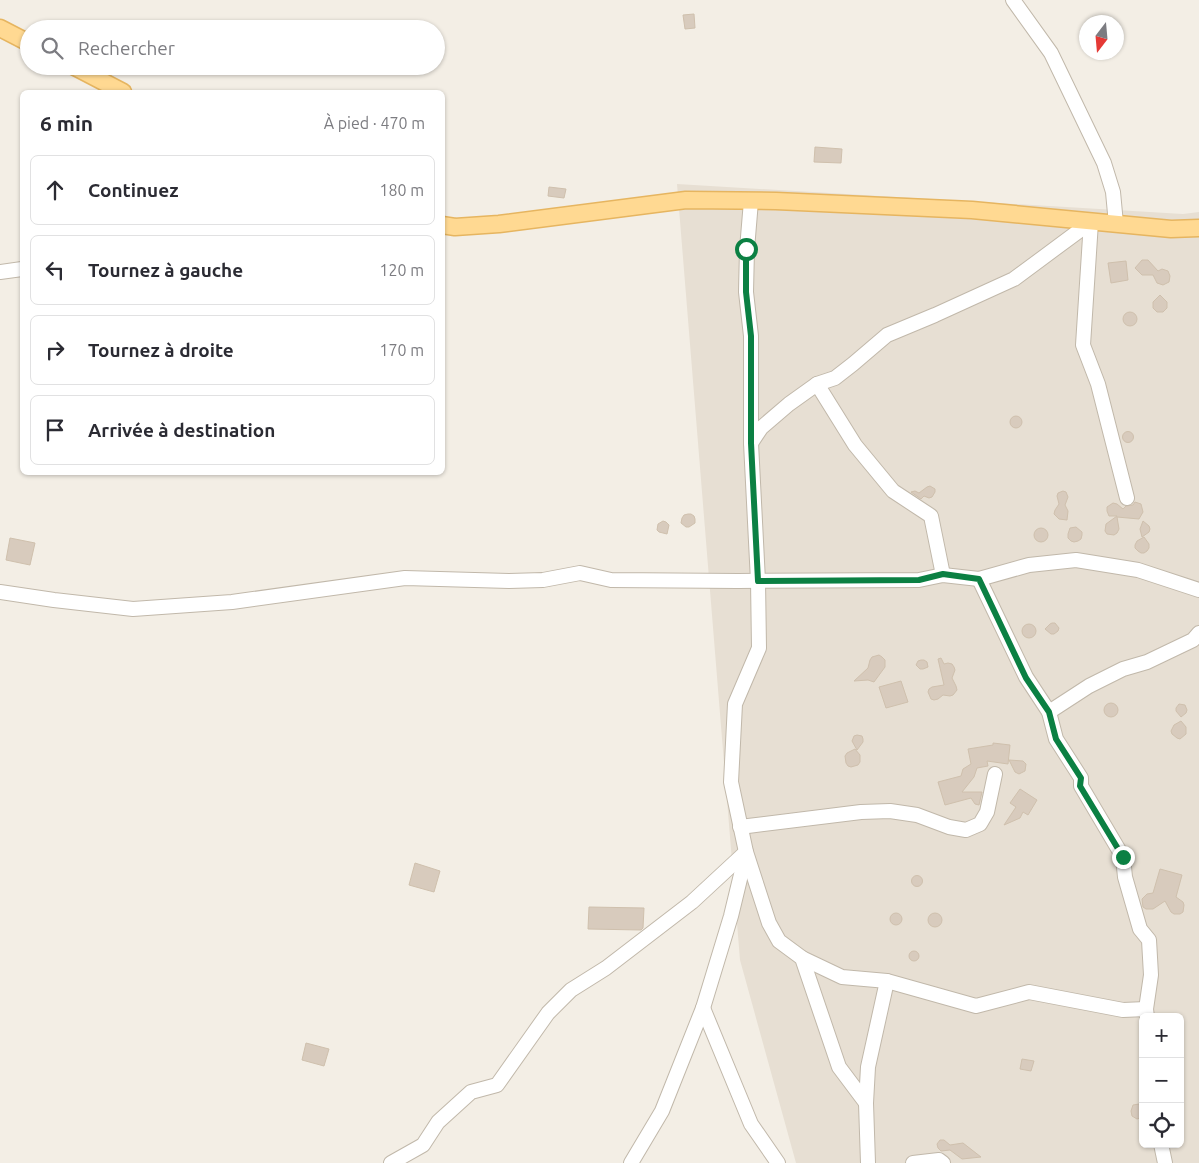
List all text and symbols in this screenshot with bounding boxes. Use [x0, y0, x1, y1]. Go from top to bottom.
north arrow [1079, 15, 1124, 60]
search box [20, 20, 445, 75]
icon: search [38, 34, 66, 62]
text: Rechercher [78, 37, 175, 59]
text: 6 min [40, 111, 93, 135]
text: À pied · 470 m [324, 114, 425, 132]
icon: ahead [41, 176, 69, 204]
text: Continuez [88, 179, 178, 201]
text: 180 m [379, 181, 424, 199]
route start [735, 238, 758, 261]
icon: left [41, 256, 69, 284]
text: Tournez à gauche [88, 259, 243, 281]
text: 120 m [379, 261, 424, 279]
icon: right [41, 336, 69, 364]
text: Tournez à droite [88, 339, 234, 361]
text: 170 m [379, 341, 424, 359]
icon: arrive [41, 416, 69, 444]
text: Arrivée à destination [88, 419, 275, 441]
route end [1112, 846, 1135, 869]
map controls [1139, 1013, 1184, 1148]
button: + [1139, 1013, 1184, 1058]
button: − [1139, 1058, 1184, 1103]
button: locate [1139, 1103, 1184, 1148]

